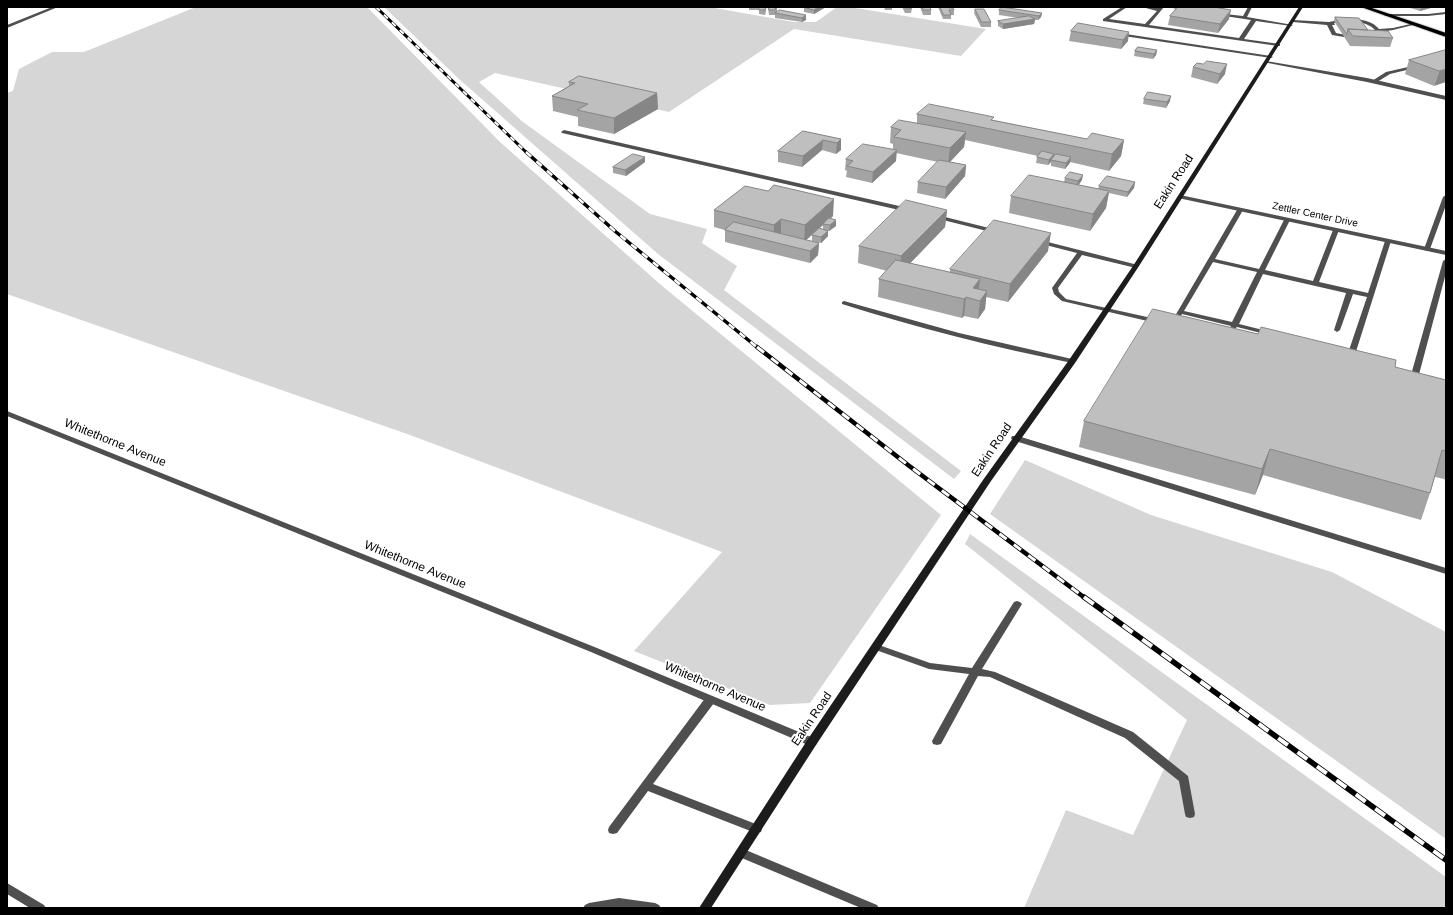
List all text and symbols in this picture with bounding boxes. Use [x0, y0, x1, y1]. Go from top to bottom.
street label: Eakin Road [1151, 152, 1197, 212]
street label: Zettler Center Drive [1271, 200, 1359, 230]
street label: Whitethorne Avenue [62, 416, 168, 470]
street label: Eakin Road [969, 420, 1015, 480]
street label: Whitethorne Avenue [362, 538, 468, 592]
street label: Whitethorne Avenue [662, 659, 768, 715]
street label: Eakin Road [789, 689, 835, 749]

